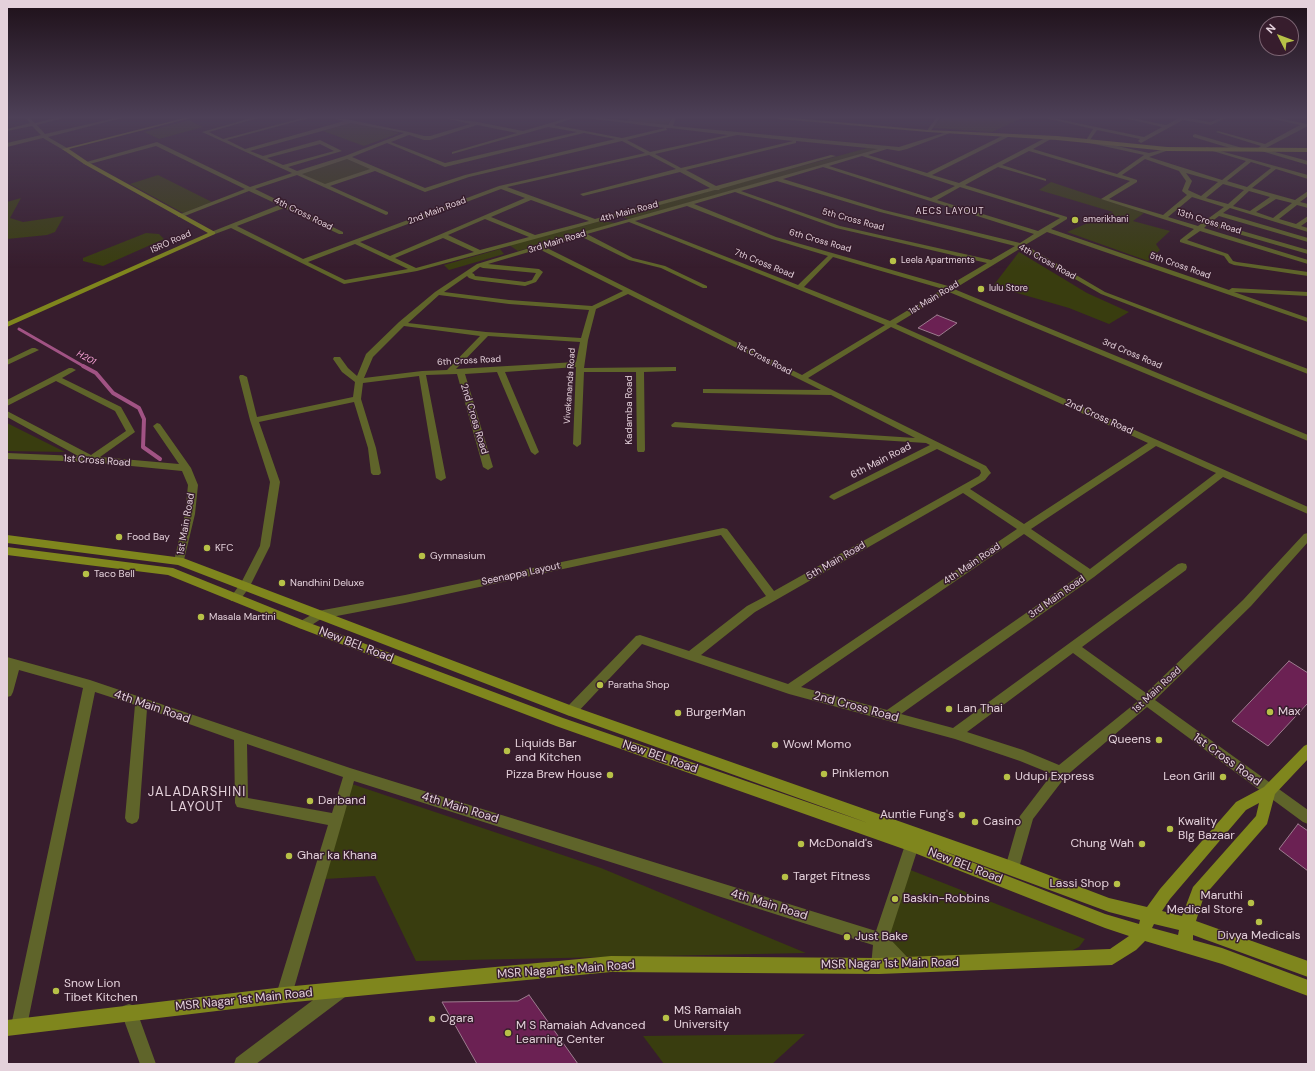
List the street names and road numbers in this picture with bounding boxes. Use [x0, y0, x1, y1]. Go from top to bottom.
street label: 4th Cross Road [272, 195, 334, 233]
street label: 2nd Main Road [406, 195, 468, 227]
street label: 4th Main Road [599, 199, 659, 225]
street label: 5th Cross Road [821, 207, 885, 233]
street label: 13th Cross Road [1176, 207, 1242, 237]
street label: 6th Cross Road [788, 227, 852, 255]
street label: ISRO Road [149, 228, 193, 256]
street label: 3rd Main Road [527, 228, 587, 256]
street label: 4th Cross Road [1016, 242, 1078, 282]
street label: 7th Cross Road [733, 247, 795, 281]
street label: 5th Cross Road [1148, 250, 1212, 282]
street label: 1st Main Road [907, 279, 961, 317]
street label: 3rd Cross Road [1101, 337, 1163, 371]
street label: 1st Cross Road [735, 340, 793, 378]
street label: Vivekananda Road [562, 348, 578, 424]
street label: 6th Cross Road [437, 354, 501, 368]
street label: Kadamba Road [623, 375, 635, 445]
street label: 2nd Cross Road [458, 382, 490, 456]
street label: 2nd Cross Road [1063, 397, 1135, 437]
street label: 6th Main Road [849, 441, 913, 481]
street label: 1st Cross Road [63, 453, 131, 469]
street label: 1st Main Road [175, 492, 197, 556]
street label: 5th Main Road [804, 539, 868, 583]
street label: 4th Main Road [941, 540, 1003, 588]
street label: Seenappa Layout [481, 560, 561, 588]
street label: 3rd Main Road [1026, 573, 1088, 621]
street label: New BEL Road [317, 624, 395, 666]
street label: 1st Main Road [1130, 664, 1184, 716]
street label: 4th Main Road [112, 687, 192, 727]
street label: 2nd Cross Road [812, 689, 900, 725]
street label: 1st Cross Road [1190, 731, 1264, 789]
street label: New BEL Road [620, 737, 700, 777]
street label: 4th Main Road [420, 789, 500, 827]
street label: New BEL Road [926, 845, 1004, 887]
street label: 4th Main Road [729, 886, 809, 924]
street label: MSR Nagar 1st Main Road [821, 956, 959, 972]
street label: MSR Nagar 1st Main Road [497, 958, 635, 982]
street label: MSR Nagar 1st Main Road [175, 986, 313, 1014]

